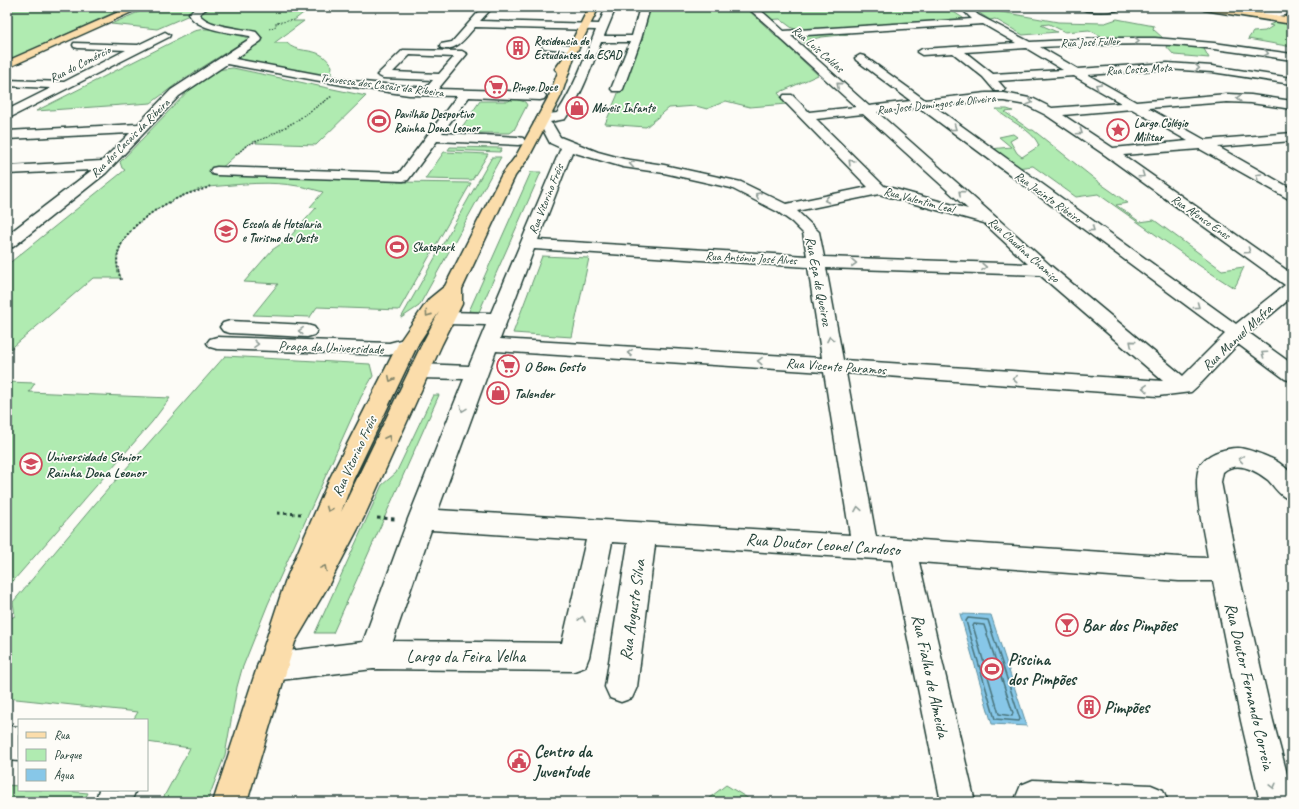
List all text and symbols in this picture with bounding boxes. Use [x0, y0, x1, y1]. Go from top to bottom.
street label: Rua Luís Caldas [789, 22, 849, 77]
place label: Residencia de Estudantes da ESAD [534, 33, 622, 63]
street label: Rua José Fuller [1060, 33, 1122, 51]
building icon: Residencia de Estudantes da ESAD [505, 35, 531, 61]
one-way arrow [1134, 37, 1140, 45]
street label: Rua do Comércio [47, 41, 115, 86]
one-way arrow [1263, 48, 1269, 57]
street label: Rua Costa Mota [1106, 59, 1174, 79]
one-way arrow [1194, 63, 1200, 72]
street label: Travessa dos Casais da Ribeira [319, 69, 446, 101]
supermarket icon: Pingo Doce [483, 74, 509, 100]
place label: Pingo Doce [512, 79, 558, 95]
one-way arrow [836, 82, 843, 89]
one-way arrow [1095, 83, 1102, 90]
street label: Rua José Domingos de Oliveira [876, 90, 997, 118]
street label: Rua dos Casais da Ribeira [87, 94, 174, 181]
one-way arrow [1236, 94, 1242, 102]
shop icon: Móveis Infante [564, 95, 590, 121]
one-way arrow [1026, 97, 1033, 106]
place label: Móveis Infante [592, 100, 656, 116]
place label: Pavilhão Desportivo Rainha Dona Leonor [394, 106, 481, 136]
sports icon: Pavilhão Desportivo Rainha Dona Leonor [366, 108, 392, 134]
place label: Largo Colégio Militar [1134, 115, 1190, 145]
place icon: Largo Colégio Militar [1105, 117, 1131, 143]
one-way arrow [949, 123, 956, 130]
one-way arrow [1076, 127, 1083, 134]
one-way arrow [848, 159, 856, 167]
street label: Rua Vitorino Fróis [525, 160, 568, 236]
one-way arrow [629, 161, 635, 169]
street label: Rua Jacinto Ribeiro [1012, 167, 1085, 227]
one-way arrow [1138, 170, 1145, 178]
one-way arrow [1255, 174, 1262, 181]
street label: Rua Valentim Leal [882, 183, 958, 218]
one-way arrow [958, 190, 966, 198]
street label: Rua Afonso Enes [1168, 191, 1234, 244]
one-way arrow [755, 192, 762, 200]
one-way arrow [824, 196, 830, 204]
street label: Rua Claudina Chamiço [985, 214, 1063, 287]
place label: Escola de Hotelaria e Turismo do Oeste [242, 216, 322, 246]
school or university icon: Escola de Hotelaria e Turismo do Oeste [213, 218, 239, 244]
one-way arrow [1088, 224, 1095, 231]
sports icon: Skatepark [384, 234, 410, 260]
street label: Rua Eça de Queiroz [802, 235, 836, 329]
place label: Skatepark [412, 239, 456, 255]
one-way arrow [1244, 246, 1251, 254]
street label: Rua António José Alves [705, 248, 798, 268]
one-way arrow [851, 259, 857, 267]
one-way arrow [981, 263, 987, 272]
street label: Rua Manuel Mafra [1199, 300, 1277, 374]
one-way arrow [1193, 301, 1200, 308]
one-way arrow [426, 310, 433, 317]
one-way arrow [298, 327, 304, 335]
one-way arrow [826, 336, 835, 342]
street label: Praça da Universidade [278, 337, 385, 358]
one-way arrow [253, 340, 259, 349]
one-way arrow [1130, 341, 1137, 348]
one-way arrow [627, 349, 633, 357]
one-way arrow [1261, 351, 1268, 359]
supermarket icon: O Bom Gosto [495, 353, 521, 379]
street label: Rua Vicente Paramos [785, 355, 888, 379]
one-way arrow [757, 356, 763, 365]
place label: O Bom Gosto [524, 358, 586, 375]
one-way arrow [1012, 374, 1018, 383]
one-way arrow [388, 375, 395, 382]
shop icon: Talender [485, 380, 511, 406]
one-way arrow [1142, 384, 1148, 393]
place label: Talender [514, 385, 556, 402]
one-way arrow [459, 406, 467, 413]
street label: Rua Vitorino Fróis [329, 412, 381, 499]
one-way arrow [383, 434, 391, 442]
place label: Universidade Sénior Rainha Dona Leonor [46, 448, 148, 481]
school or university icon: Universidade Sénior Rainha Dona Leonor [18, 451, 44, 477]
one-way arrow [1238, 455, 1244, 464]
one-way arrow [326, 506, 334, 513]
one-way arrow [855, 506, 863, 512]
street label: Rua Doutor Leonel Cardoso [745, 529, 903, 560]
street label: Rua Augusto Silva [615, 557, 650, 662]
one-way arrow [319, 565, 326, 572]
street label: Rua Doutor Fernando Correia [1220, 601, 1279, 774]
bar icon: Bar dos Pimpões [1054, 612, 1080, 638]
street label: Rua Fialho de Almeida [907, 613, 954, 742]
place label: Bar dos Pimpões [1082, 615, 1179, 636]
one-way arrow [578, 616, 586, 622]
street label: Largo da Feira Velha [407, 646, 527, 667]
place label: Piscina dos Pimpões [1008, 649, 1078, 690]
sports icon: Piscina dos Pimpões [979, 656, 1005, 682]
building icon: Pimpões [1076, 694, 1102, 720]
place label: Pimpões [1104, 697, 1151, 718]
legend [18, 719, 148, 791]
text: Rua [54, 727, 71, 743]
place label: Centro da Juventude [533, 741, 593, 782]
text: Parque [54, 747, 83, 763]
public building icon: Centro da Juventude [506, 748, 532, 774]
text: Água [54, 767, 75, 783]
one-way arrow [1268, 782, 1277, 789]

